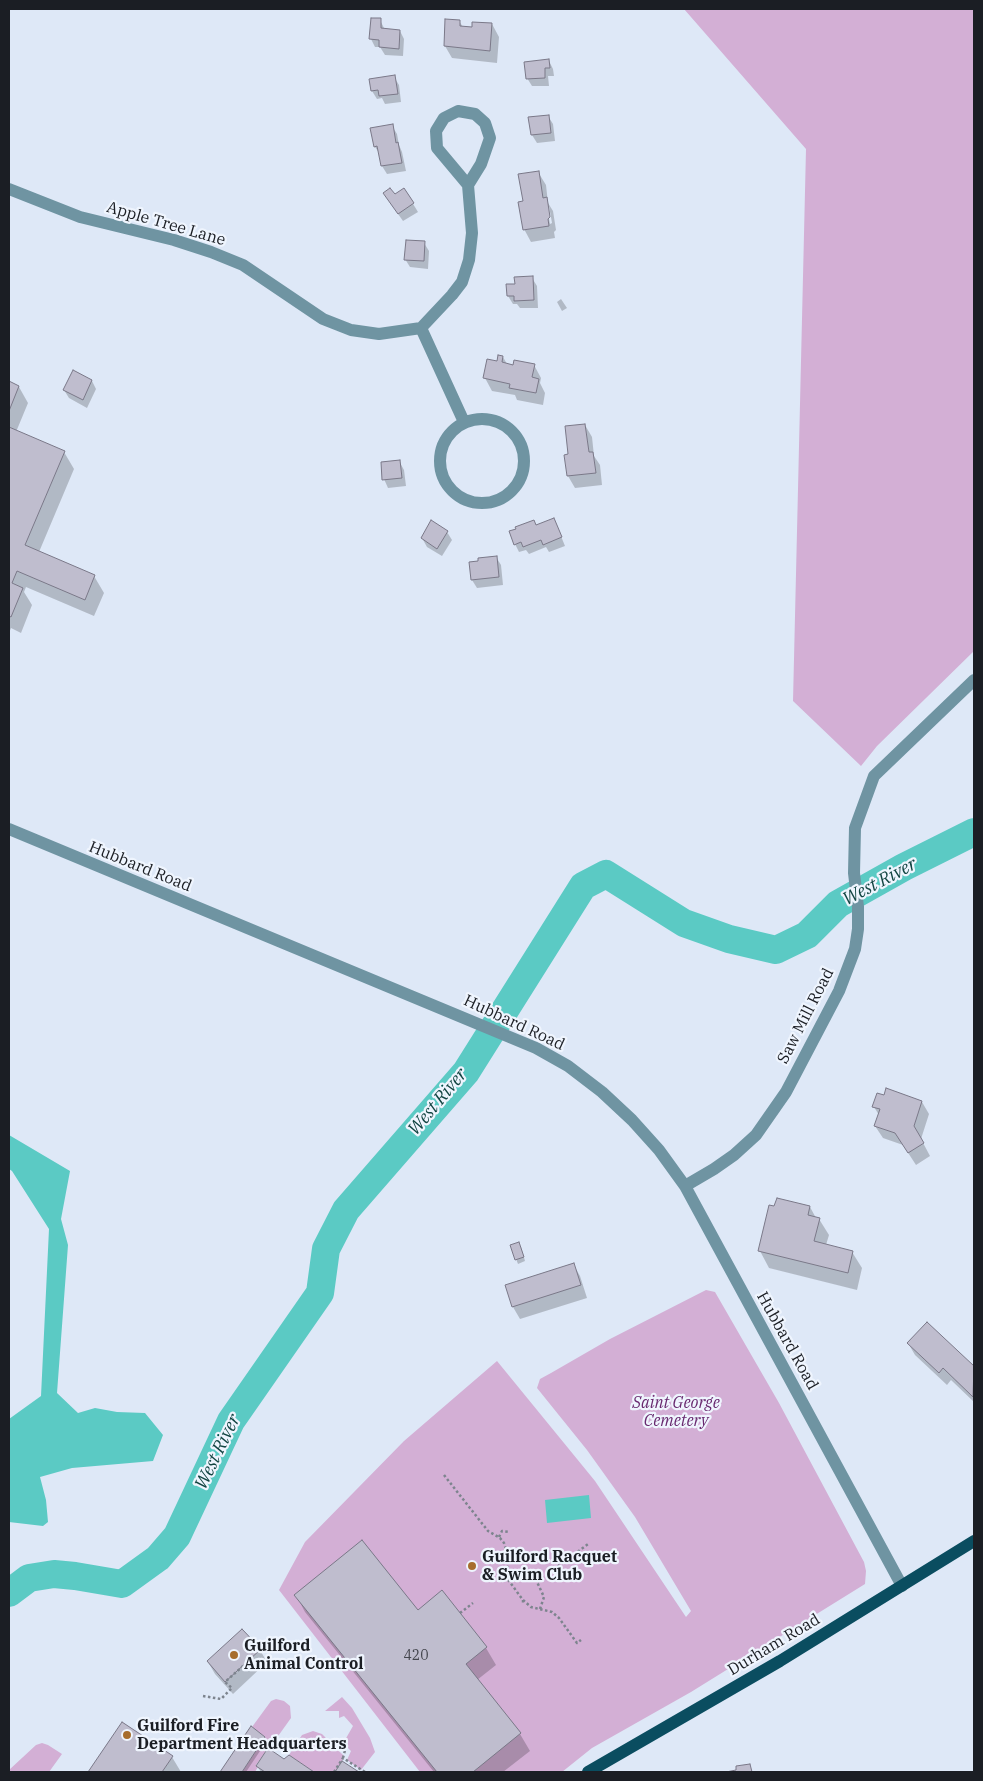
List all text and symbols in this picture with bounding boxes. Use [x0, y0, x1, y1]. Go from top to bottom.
street label: Apple Tree Lane [104, 198, 228, 250]
street label: Hubbard Road [86, 838, 194, 896]
water label: West River [839, 854, 921, 910]
street label: Saw Mill Road [774, 965, 838, 1067]
street label: Hubbard Road [460, 991, 568, 1055]
water label: West River [404, 1064, 472, 1140]
street label: Hubbard Road [752, 1289, 822, 1393]
park label: Saint George Cemetery [632, 1393, 720, 1431]
water label: West River [191, 1411, 245, 1493]
place label: Guilford Racquet & Swim Club [482, 1547, 617, 1585]
marker: Guilford Racquet & Swim Club [466, 1560, 478, 1572]
street label: Durham Road [724, 1610, 824, 1680]
place label: Guilford Animal Control [244, 1636, 364, 1674]
house number: 420 [403, 1648, 429, 1664]
marker: Guilford Animal Control [228, 1649, 240, 1661]
place label: Guilford Fire Department Headquarters [137, 1716, 347, 1754]
marker: Guilford Fire Department Headquarters [121, 1729, 133, 1741]

